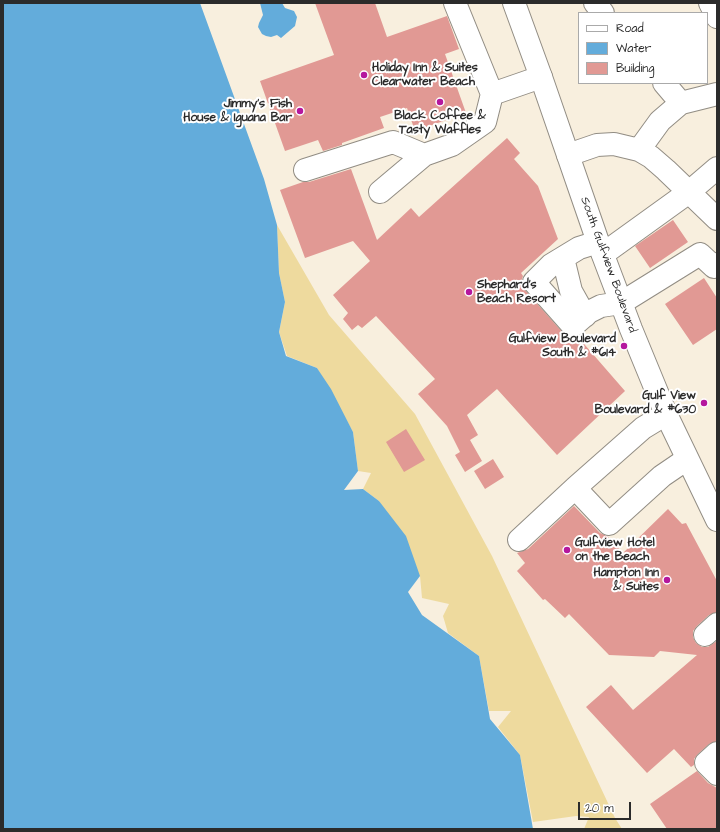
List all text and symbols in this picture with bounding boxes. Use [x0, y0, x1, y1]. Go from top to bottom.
legend [578, 12, 708, 84]
text: Road [616, 20, 644, 37]
text: Water [616, 40, 651, 57]
text: Building [616, 60, 654, 77]
place label: Holiday Inn & Suites Clearwater Beach [372, 61, 478, 89]
marker: Holiday Inn & Suites Clearwater Beach [359, 70, 369, 80]
place label: Jimmy's Fish House & Iguana Bar [183, 97, 292, 125]
marker: Black Coffee & Tasty Waffles [435, 97, 445, 107]
marker: Jimmy's Fish House & Iguana Bar [295, 106, 305, 116]
place label: Black Coffee & Tasty Waffles [394, 109, 486, 137]
street label: South Gulfview Boulevard [577, 195, 639, 335]
place label: Shephard's Beach Resort [477, 278, 556, 306]
marker: Shephard's Beach Resort [464, 287, 474, 297]
place label: Gulfview Boulevard South & #614 [509, 332, 616, 360]
marker: Gulfview Boulevard South & #614 [619, 341, 629, 351]
place label: Gulf View Boulevard & #630 [595, 389, 696, 417]
marker: Gulf View Boulevard & #630 [699, 398, 709, 408]
place label: Gulfview Hotel on the Beach [575, 536, 655, 564]
marker: Gulfview Hotel on the Beach [562, 545, 572, 555]
place label: Hampton Inn & Suites [593, 566, 659, 594]
marker: Hampton Inn & Suites [662, 575, 672, 585]
scale bar [580, 794, 633, 820]
text: 20 m [585, 800, 614, 817]

